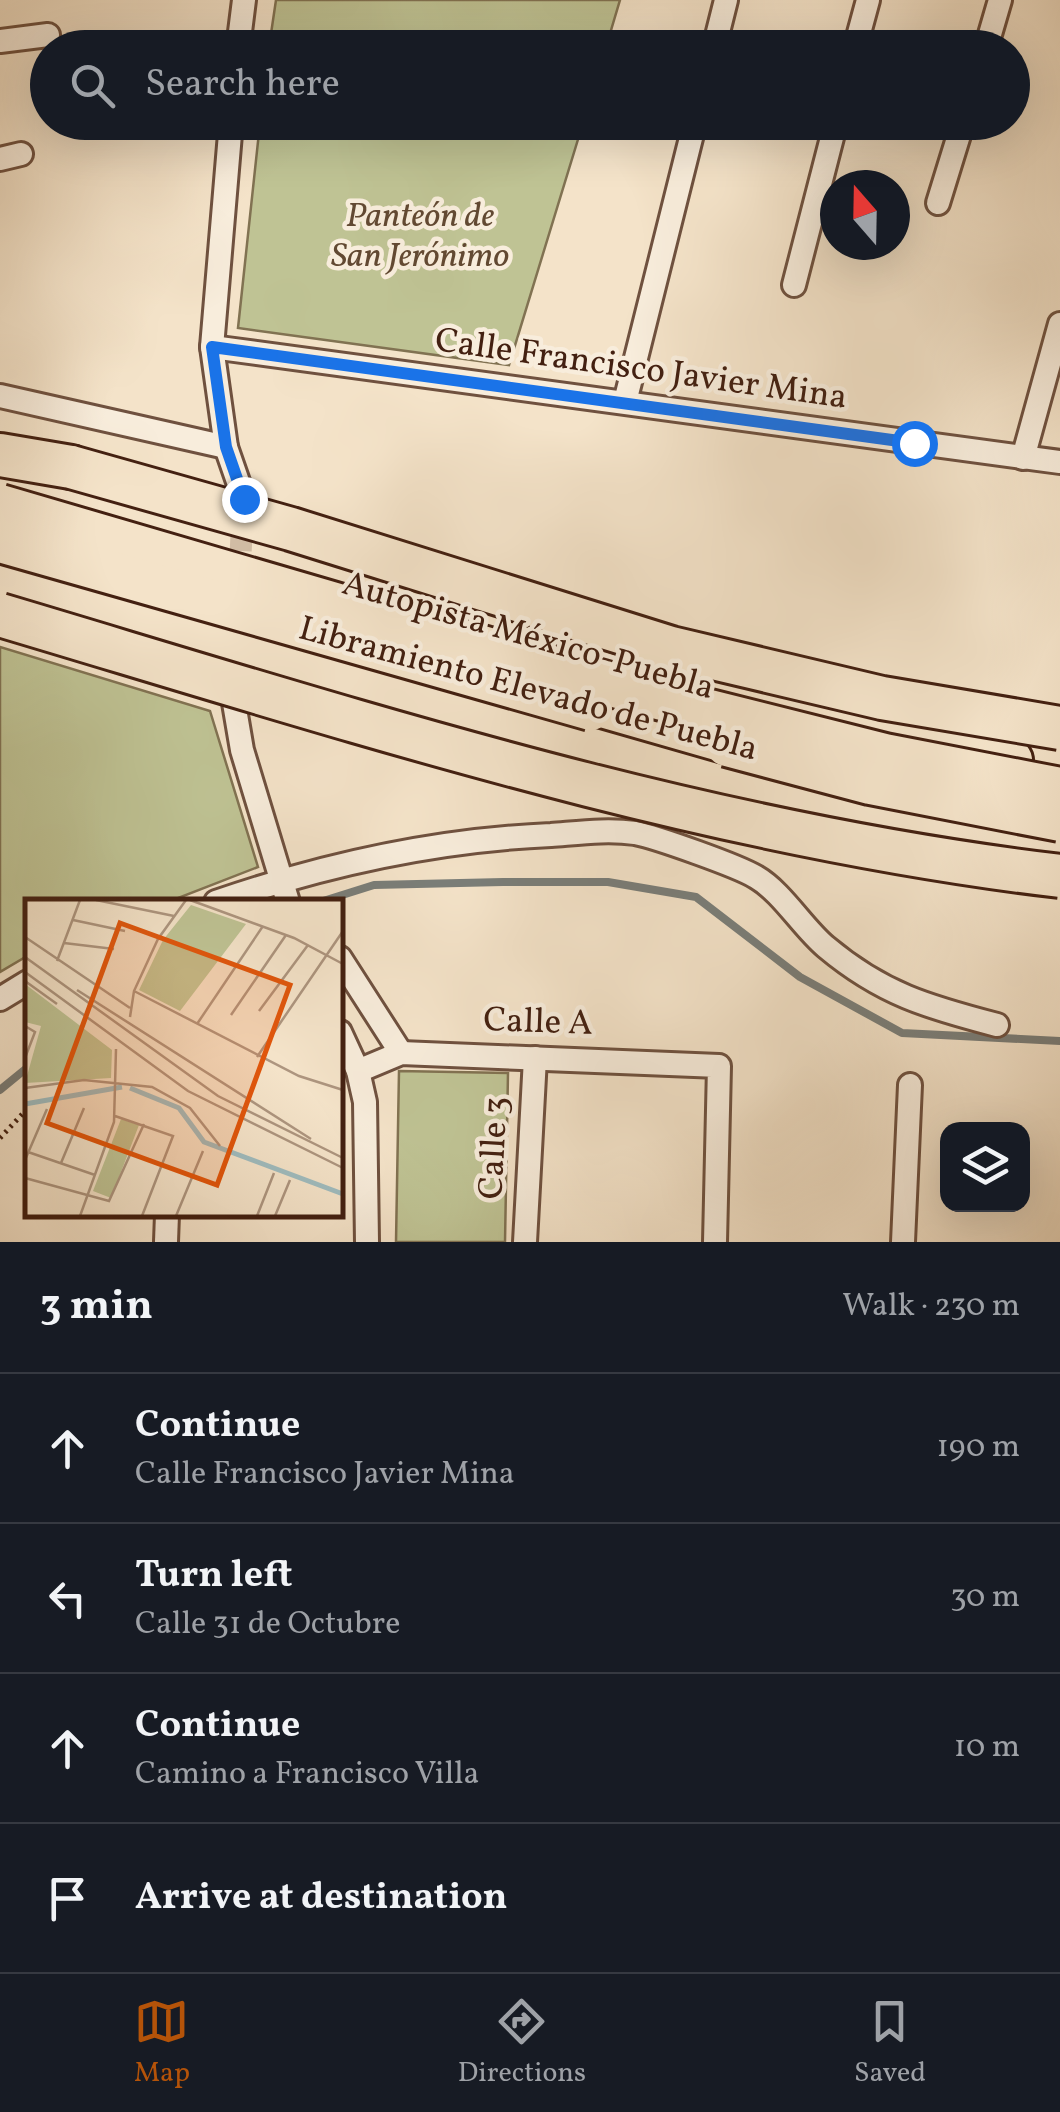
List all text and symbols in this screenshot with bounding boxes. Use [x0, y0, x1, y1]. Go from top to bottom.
search box [30, 30, 1030, 140]
icon: search [65, 58, 120, 113]
text: Search here [145, 59, 340, 112]
north arrow [820, 170, 910, 260]
park label: Panteón de San Jerónimo [331, 193, 509, 281]
street label: Calle Francisco Javier Mina [432, 317, 850, 423]
route start [892, 421, 938, 467]
route end [222, 477, 268, 523]
street label: Autopista México-Puebla [336, 561, 720, 713]
street label: Libramiento Elevado de Puebla [293, 606, 763, 774]
inset map [25, 899, 342, 1217]
street label: Calle A [482, 997, 594, 1049]
street label: Calle 3 [468, 1095, 522, 1201]
map controls [940, 1122, 1030, 1212]
button: layers [940, 1122, 1030, 1212]
text: 3 min [40, 1278, 153, 1337]
text: Walk · 230 m [842, 1285, 1020, 1329]
text: Continue [135, 1400, 300, 1453]
icon: ahead [40, 1421, 95, 1476]
text: 190 m [936, 1426, 1020, 1470]
text: Calle Francisco Javier Mina [135, 1453, 515, 1497]
text: Turn left [135, 1550, 292, 1603]
icon: left [40, 1571, 95, 1626]
text: 30 m [950, 1576, 1020, 1620]
text: Calle 31 de Octubre [135, 1603, 400, 1647]
text: Continue [135, 1700, 300, 1753]
icon: ahead [40, 1721, 95, 1776]
text: 10 m [954, 1726, 1020, 1770]
text: Camino a Francisco Villa [135, 1753, 480, 1797]
icon: arrive [40, 1871, 95, 1926]
text: Arrive at destination [135, 1872, 508, 1925]
tab: Map [134, 1994, 190, 2093]
tab: Directions [458, 1994, 586, 2093]
tab: Saved [854, 1994, 926, 2093]

